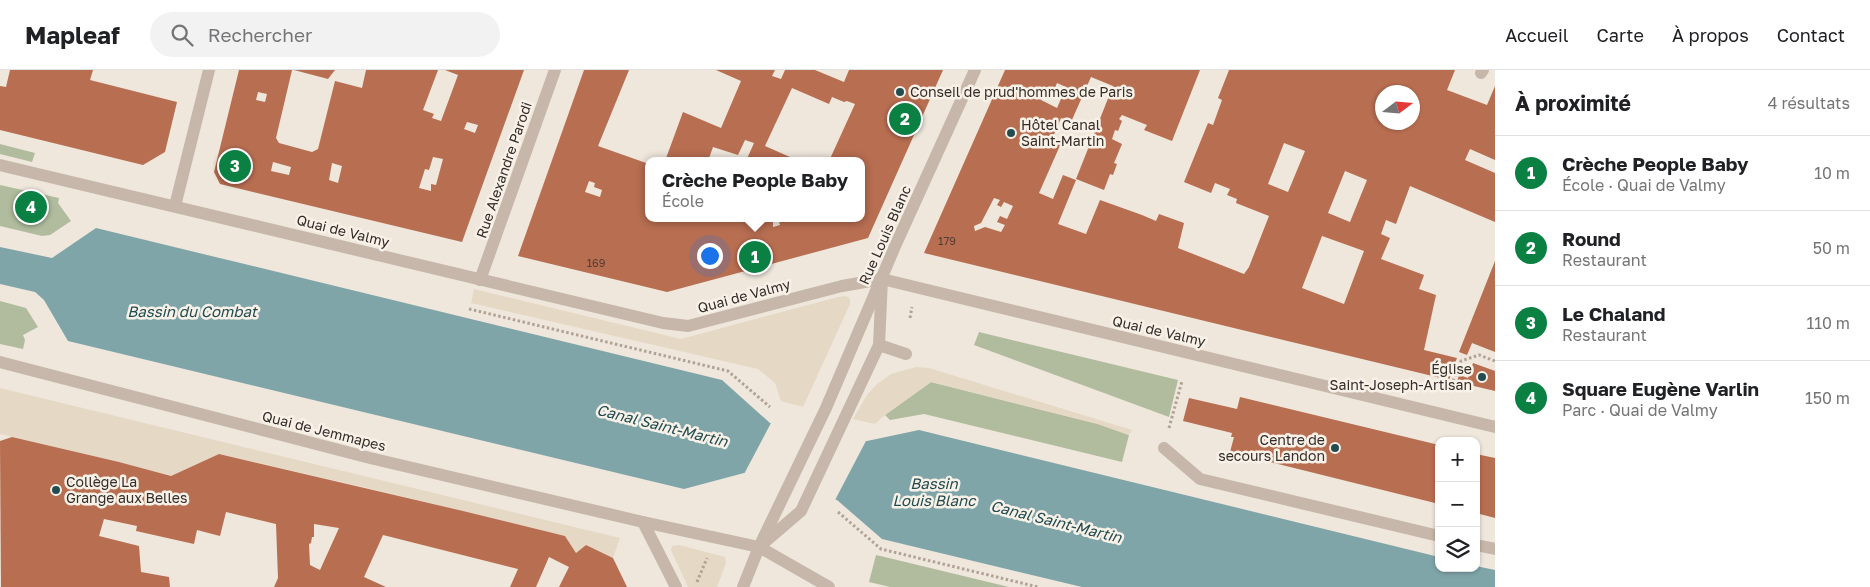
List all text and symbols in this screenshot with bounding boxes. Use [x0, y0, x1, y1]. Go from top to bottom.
search box [150, 12, 500, 57]
text: Mapleaf [25, 20, 120, 49]
icon: search [168, 21, 196, 49]
text: Rechercher [208, 23, 312, 46]
text: Accueil [1505, 24, 1569, 46]
text: Carte [1597, 24, 1644, 46]
text: À propos [1672, 24, 1749, 46]
text: Contact [1777, 24, 1845, 46]
place label: Conseil de prud'hommes de Paris [910, 83, 1133, 100]
north arrow [1375, 85, 1420, 130]
marker: Conseil de prud'hommes de Paris [894, 86, 906, 98]
text: À proximité [1515, 90, 1631, 116]
text: 4 résultats [1768, 93, 1850, 113]
street label: Rue Alexandre Parodi [472, 99, 535, 240]
pin: 2 [889, 100, 921, 138]
place label: Hôtel Canal Saint-Martin [1021, 116, 1104, 149]
marker: Hôtel Canal Saint-Martin [1005, 127, 1017, 139]
pin: 3 [219, 147, 251, 185]
text: Crèche People Baby [1562, 152, 1748, 175]
popup [645, 157, 865, 222]
text: 1 [1527, 163, 1535, 183]
text: 10 m [1814, 163, 1850, 183]
text: Crèche People Baby [662, 168, 848, 191]
text: École · Quai de Valmy [1562, 175, 1726, 195]
street label: Rue Louis Blanc [855, 182, 914, 287]
pin: 4 [15, 188, 47, 226]
text: École [662, 191, 704, 211]
street label: Quai de Valmy [295, 211, 391, 250]
text: Round [1562, 227, 1621, 250]
house number: 179 [938, 234, 956, 247]
pin: 1 [739, 238, 771, 276]
text: 2 [1526, 238, 1536, 258]
text: 50 m [1813, 238, 1850, 258]
your location [697, 243, 723, 269]
text: Restaurant [1562, 250, 1647, 270]
house number: 169 [587, 256, 605, 269]
street label: Quai de Valmy [696, 275, 792, 316]
water label: Bassin du Combat [127, 302, 259, 320]
text: Le Chaland [1562, 302, 1665, 325]
street label: Quai de Valmy [1111, 312, 1208, 350]
text: 3 [1526, 313, 1536, 333]
text: 110 m [1806, 313, 1850, 333]
text: Restaurant [1562, 325, 1647, 345]
place label: Église Saint-Joseph-Artisan [1330, 360, 1472, 393]
marker: Église Saint-Joseph-Artisan [1476, 371, 1488, 383]
text: Square Eugène Varlin [1562, 377, 1759, 400]
text: 4 [1526, 388, 1536, 408]
text: 150 m [1805, 388, 1850, 408]
water label: Canal Saint-Martin [595, 400, 730, 450]
text: Parc · Quai de Valmy [1562, 400, 1718, 420]
street label: Quai de Jemmapes [260, 407, 388, 454]
place label: Centre de secours Landon [1218, 431, 1325, 464]
map controls [1435, 437, 1480, 572]
button: + [1435, 437, 1480, 482]
marker: Centre de secours Landon [1329, 442, 1341, 454]
place label: Collège La Grange aux Belles [66, 473, 187, 506]
water label: Bassin Louis Blanc [893, 474, 976, 509]
button: − [1435, 482, 1480, 527]
marker: Collège La Grange aux Belles [50, 484, 62, 496]
water label: Canal Saint-Martin [989, 496, 1124, 546]
button: layers [1435, 527, 1480, 572]

